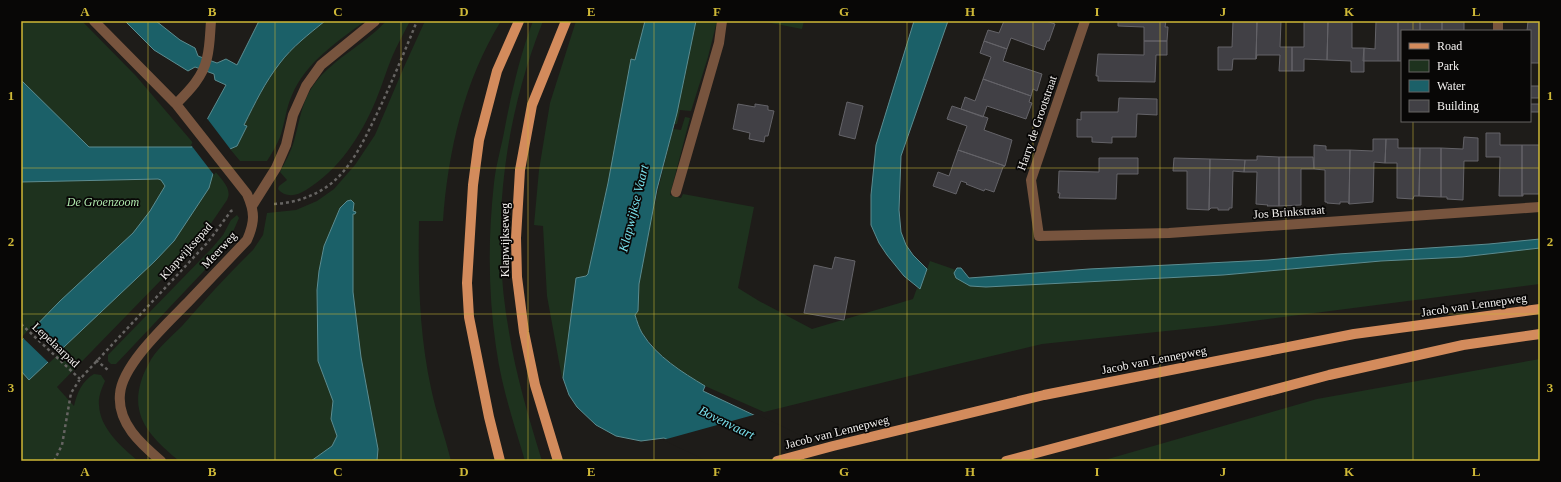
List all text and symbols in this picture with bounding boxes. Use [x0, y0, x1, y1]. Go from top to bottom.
text: A [80, 4, 90, 19]
text: B [208, 4, 217, 19]
text: C [333, 4, 343, 19]
text: D [459, 4, 469, 19]
text: E [587, 4, 595, 19]
text: F [713, 4, 721, 19]
text: G [839, 4, 849, 19]
text: H [965, 4, 975, 19]
text: I [1094, 4, 1100, 19]
text: J [1220, 4, 1227, 19]
text: K [1344, 4, 1355, 19]
text: L [1472, 4, 1481, 19]
legend [1401, 30, 1531, 122]
text: Road [1437, 39, 1462, 53]
text: Park [1437, 59, 1459, 73]
street label: Harry de Grootstraat [1014, 73, 1060, 172]
text: Water [1437, 79, 1465, 93]
text: 1 [8, 88, 14, 103]
text: 1 [1547, 88, 1553, 103]
text: Building [1437, 99, 1479, 113]
water label: Klapwijkse Vaart [615, 163, 652, 254]
park label: De Groenzoom [66, 195, 140, 209]
street label: Jos Brinkstraat [1253, 202, 1326, 221]
street label: Klapwijkseweg [498, 203, 512, 277]
street label: Klapwijksepad [157, 220, 215, 282]
street label: Meerweg [198, 229, 240, 271]
text: 2 [8, 234, 14, 249]
text: 2 [1547, 234, 1553, 249]
street label: Jacob van Lennepweg [1420, 291, 1528, 319]
street label: Lepelaarpad [30, 320, 82, 370]
street label: Jacob van Lennepweg [1100, 343, 1208, 377]
text: 3 [8, 380, 15, 395]
text: 3 [1547, 380, 1554, 395]
water label: Bovenvaart [697, 403, 757, 442]
street label: Jacob van Lennepweg [784, 412, 890, 452]
text: A [80, 464, 90, 479]
text: B [208, 464, 217, 479]
text: C [333, 464, 343, 479]
text: D [459, 464, 469, 479]
text: E [587, 464, 595, 479]
text: F [713, 464, 721, 479]
text: G [839, 464, 849, 479]
text: H [965, 464, 975, 479]
text: I [1094, 464, 1100, 479]
text: J [1220, 464, 1227, 479]
text: K [1344, 464, 1355, 479]
text: L [1472, 464, 1481, 479]

